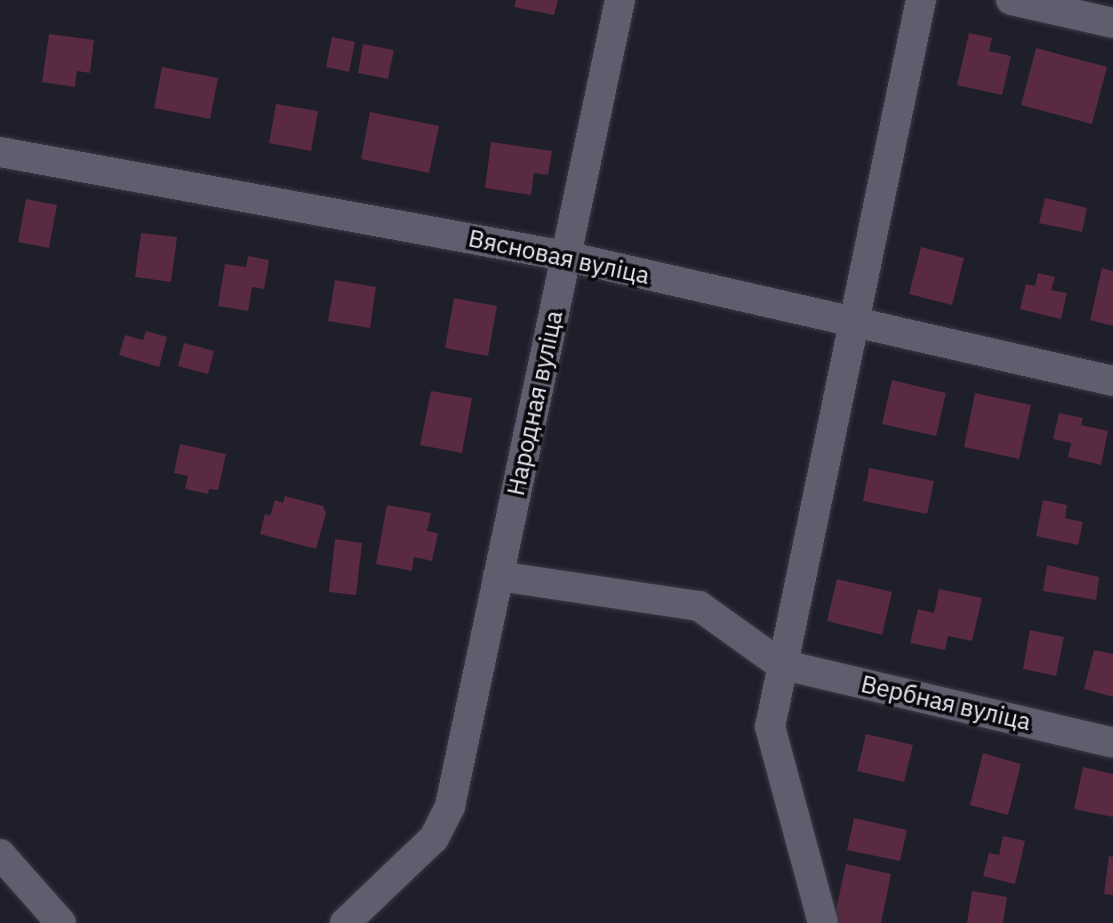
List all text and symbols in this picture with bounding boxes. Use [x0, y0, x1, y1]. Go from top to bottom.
street label: Вясновая вуліца [466, 224, 652, 290]
street label: Народная вуліца [501, 308, 569, 498]
street label: Вербная вуліца [858, 669, 1034, 737]

